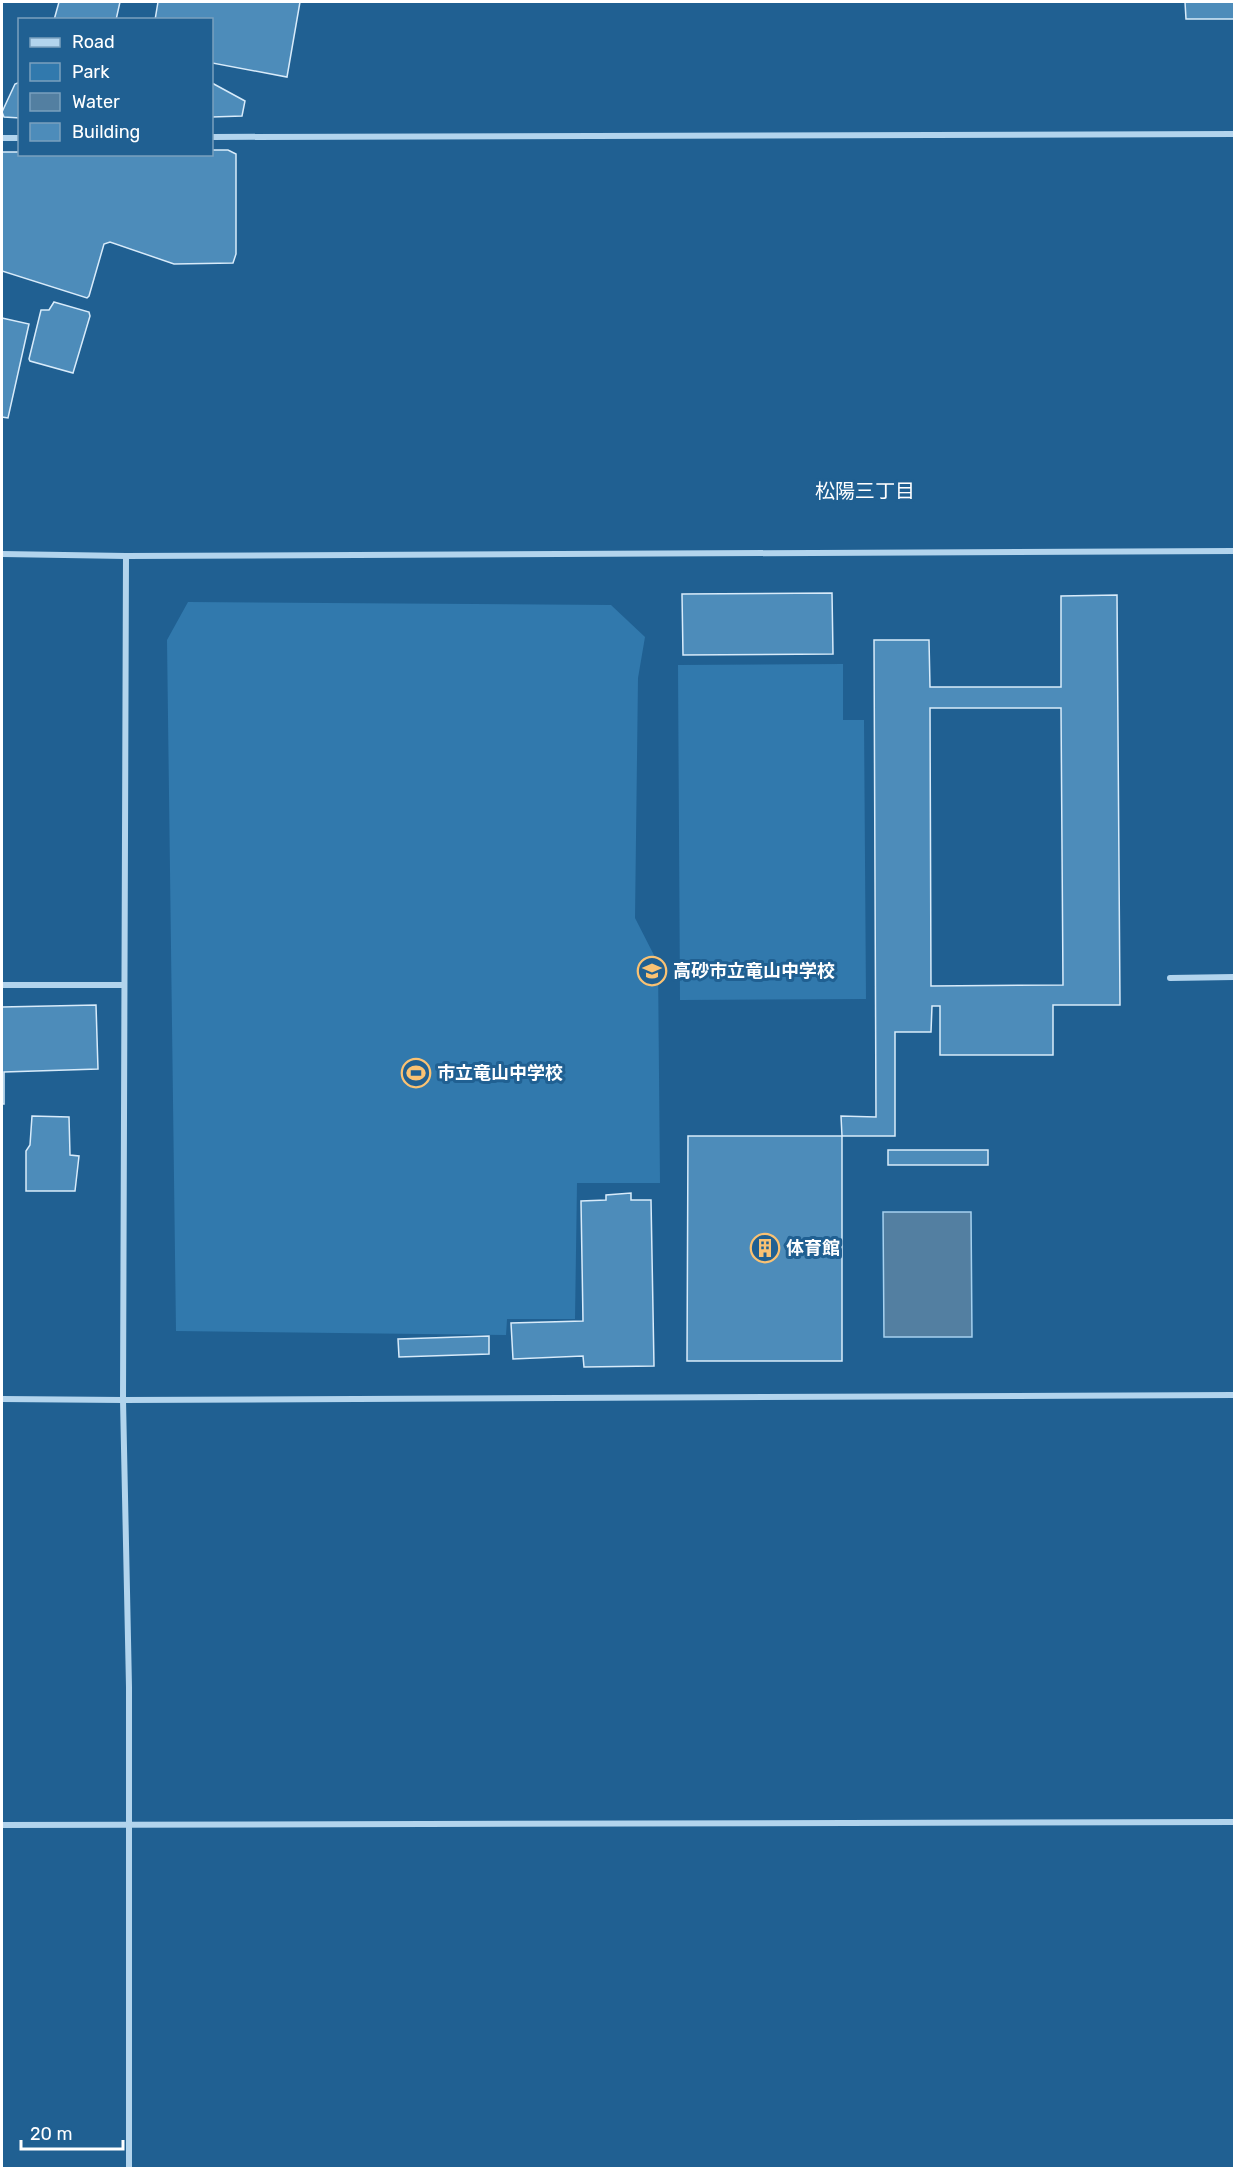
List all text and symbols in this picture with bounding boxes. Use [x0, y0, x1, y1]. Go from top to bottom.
legend [18, 18, 213, 156]
text: Road [72, 31, 115, 53]
text: Park [72, 61, 110, 83]
text: Water [72, 91, 120, 113]
text: Building [72, 121, 140, 143]
district label: 松陽三丁目 [815, 479, 915, 503]
school or university icon: 高砂市立竜山中学校 [636, 955, 668, 987]
place label: 高砂市立竜山中学校 [673, 960, 835, 982]
sports icon: 市立竜山中学校 [400, 1057, 432, 1089]
place label: 市立竜山中学校 [437, 1062, 563, 1084]
building icon: 体育館 [749, 1232, 781, 1264]
place label: 体育館 [786, 1237, 840, 1259]
scale bar [21, 2113, 123, 2151]
text: 20 m [30, 2123, 72, 2145]

